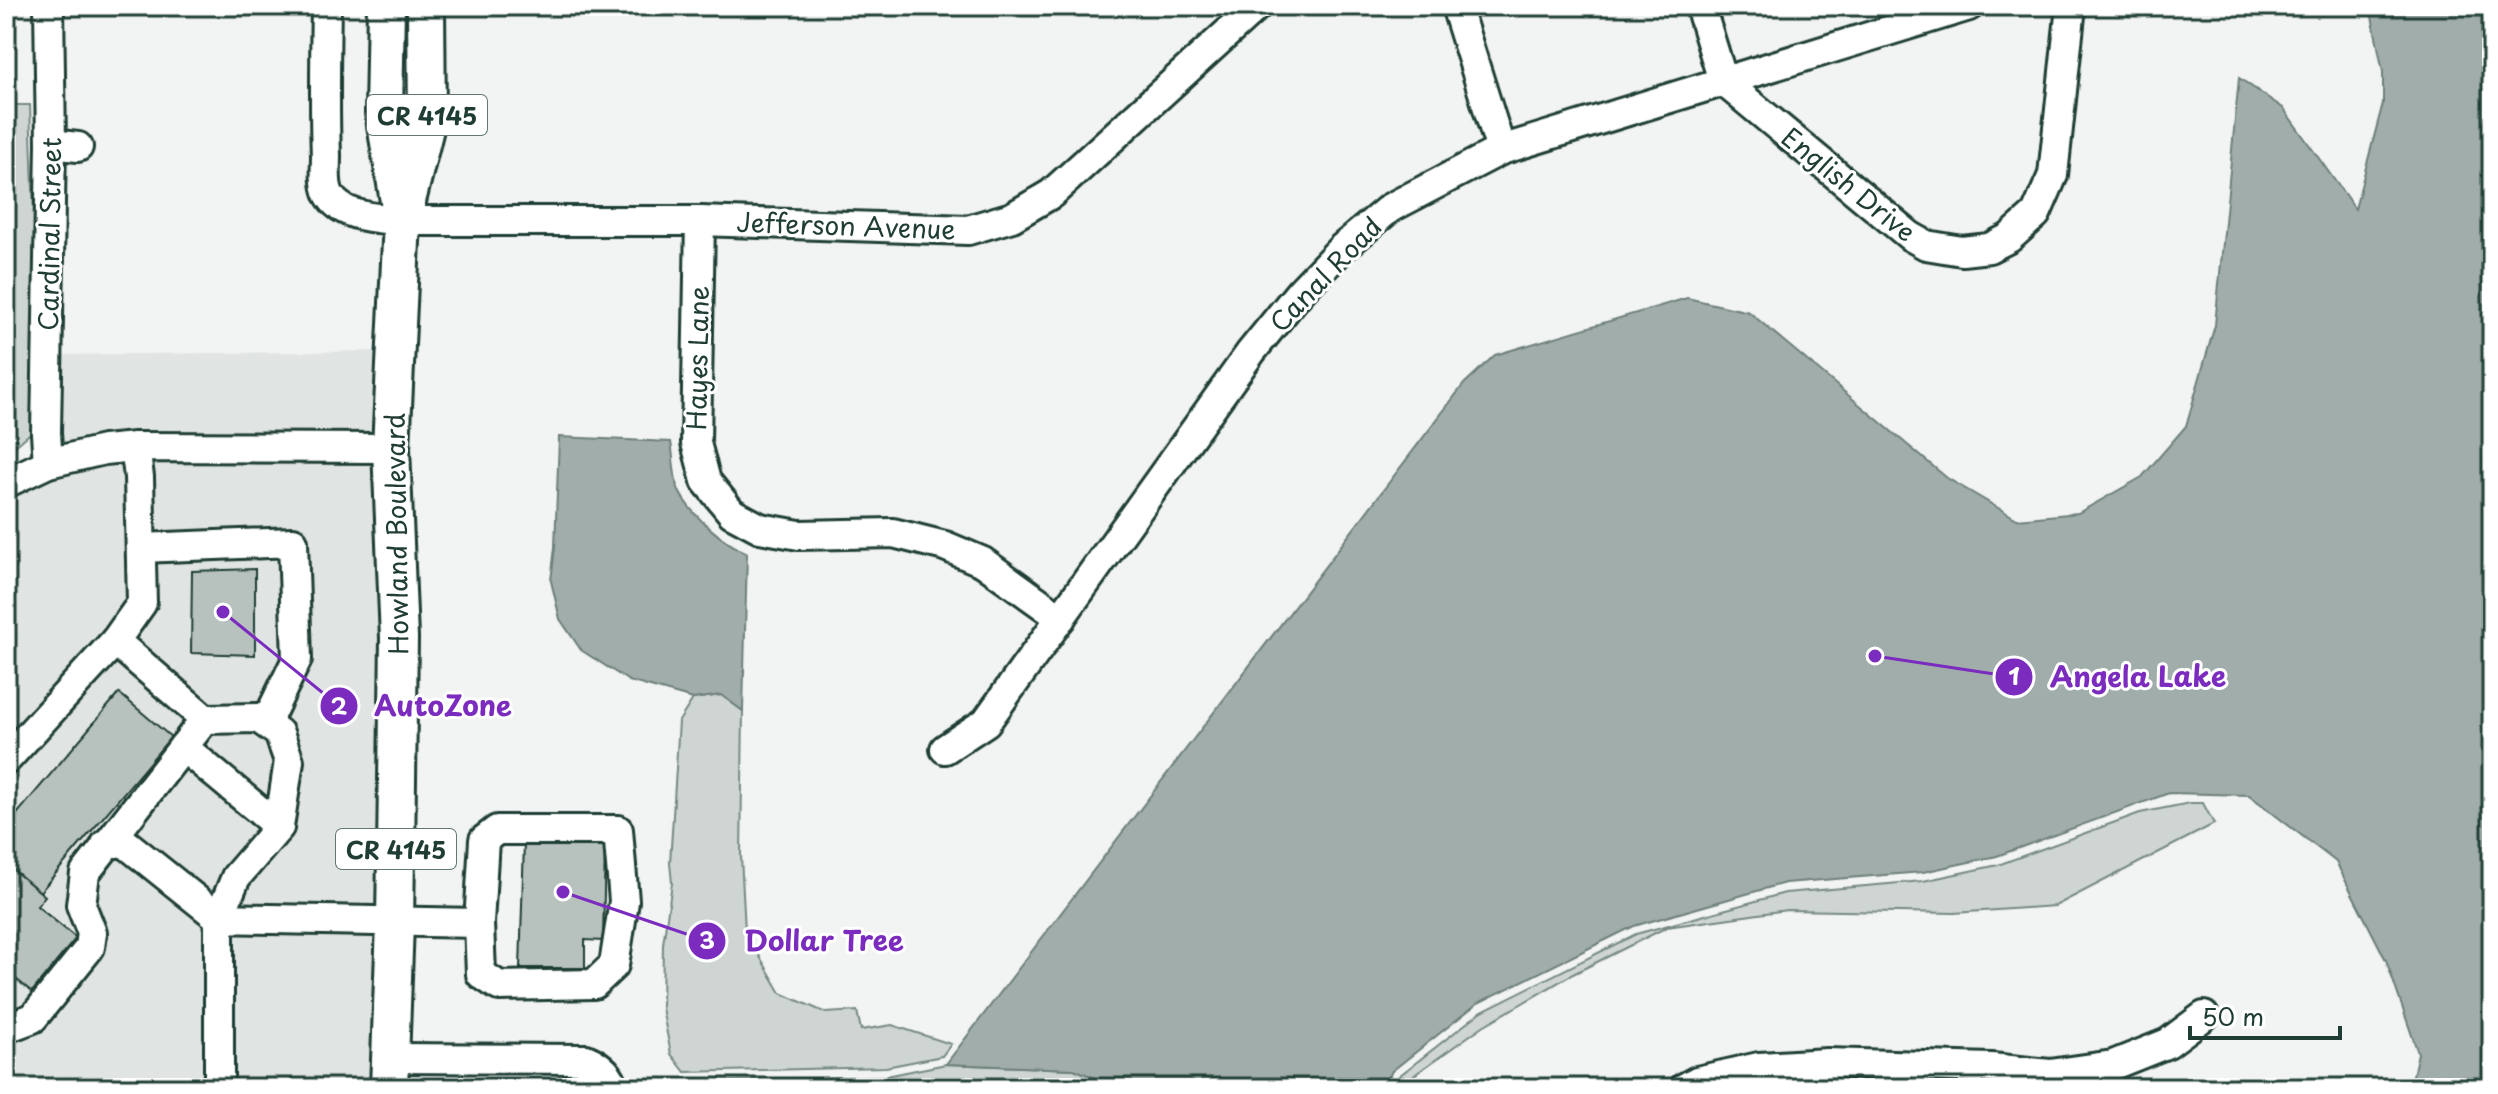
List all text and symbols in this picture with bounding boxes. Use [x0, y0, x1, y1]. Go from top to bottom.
road number: CR 4145 [367, 95, 487, 135]
street label: English Drive [1773, 118, 1925, 250]
street label: Cardinal Street [28, 137, 70, 331]
street label: Jefferson Avenue [736, 202, 956, 248]
street label: Canal Road [1260, 207, 1390, 341]
street label: Hayes Lane [676, 285, 718, 431]
street label: Howland Boulevard [374, 413, 418, 655]
callout: Angela Lake [1994, 651, 2242, 703]
text: Angela Lake [2050, 654, 2226, 697]
text: 1 [2008, 657, 2020, 693]
callout: AutoZone [319, 680, 528, 732]
text: AutoZone [374, 683, 512, 726]
text: 2 [331, 687, 348, 723]
road number: CR 4145 [336, 829, 456, 869]
callout: Dollar Tree [687, 915, 920, 967]
text: Dollar Tree [744, 918, 904, 961]
text: 3 [699, 921, 715, 957]
scale bar [2190, 990, 2340, 1040]
text: 50 m [2202, 998, 2264, 1034]

